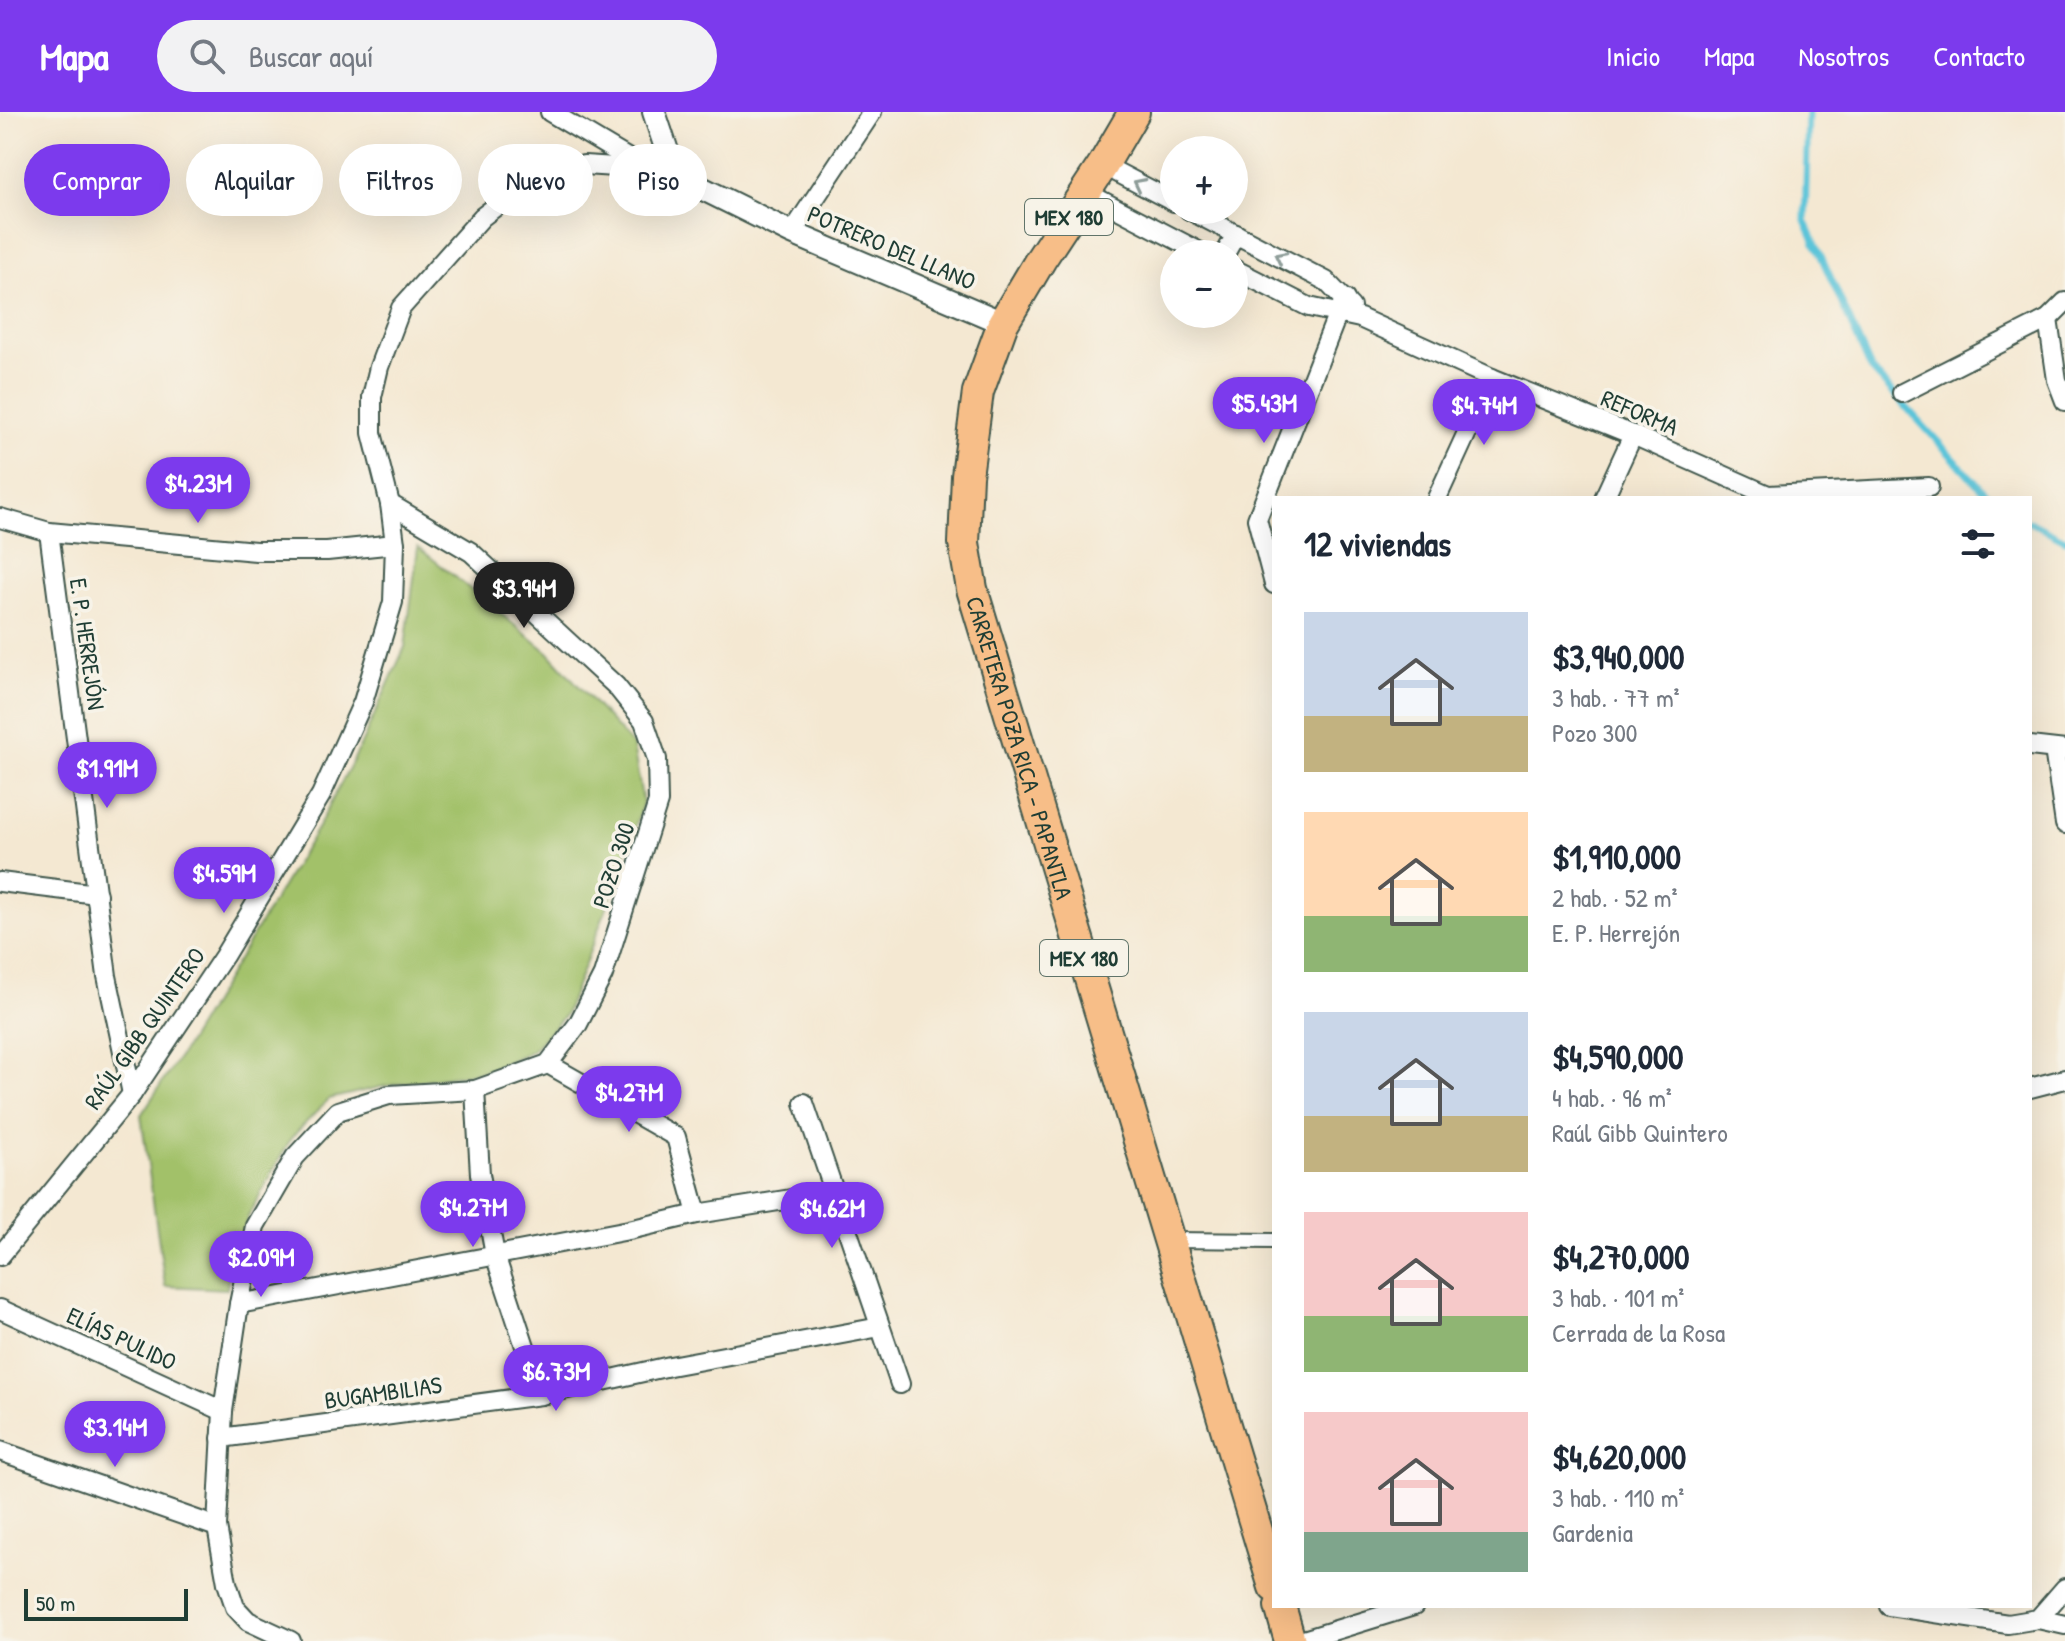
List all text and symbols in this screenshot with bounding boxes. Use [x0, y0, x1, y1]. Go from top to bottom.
search box [157, 20, 717, 92]
text: Mapa [40, 30, 109, 82]
icon: search [185, 34, 229, 78]
text: Buscar aquí [249, 36, 374, 76]
text: Inicio [1606, 37, 1660, 75]
text: Mapa [1704, 37, 1755, 75]
text: Nosotros [1799, 37, 1889, 75]
text: Contacto [1933, 37, 2025, 75]
map controls [1160, 136, 1248, 328]
button: + [1160, 136, 1248, 224]
chip: Comprar [24, 144, 170, 216]
chip: Alquilar [186, 144, 323, 216]
chip: Filtros [339, 144, 462, 216]
chip: Nuevo [478, 144, 593, 216]
chip: Piso [609, 144, 707, 216]
one-way arrow [1132, 178, 1147, 193]
street label: POTRERO DEL LLANO [803, 197, 981, 297]
road number: MEX 180 [1025, 199, 1113, 235]
button: − [1160, 240, 1248, 328]
one-way arrow [1274, 251, 1289, 267]
pin: $5.43M [1199, 377, 1329, 445]
pin: $4.74M [1419, 379, 1549, 447]
street label: REFORMA [1597, 381, 1684, 443]
text: $5.43M [1231, 385, 1297, 420]
text: $4.74M [1451, 387, 1517, 422]
pin: $4.23M [133, 457, 263, 525]
text: $4.23M [164, 465, 232, 500]
text: 12 viviendas [1304, 521, 1451, 567]
icon: filters [1956, 522, 2000, 566]
pin: $3.94M [459, 562, 589, 630]
text: $3.94M [491, 570, 557, 605]
street label: E. P. HERREJÓN [63, 576, 113, 712]
street label: CARRETERA POZA RICA - PAPANTLA [959, 592, 1081, 903]
text: $3,940,000 [1552, 634, 1684, 680]
icon: home [1368, 644, 1464, 740]
text: 3 hab. · 77 m² [1552, 680, 1680, 715]
text: Pozo 300 [1552, 715, 1638, 750]
pin: $1.91M [42, 742, 172, 810]
text: $1.91M [76, 750, 138, 785]
street label: POZO 300 [584, 818, 642, 912]
text: $1,910,000 [1552, 834, 1681, 880]
icon: home [1368, 844, 1464, 940]
pin: $4.59M [159, 847, 289, 915]
text: $4.59M [192, 855, 256, 890]
text: 2 hab. · 52 m² [1552, 880, 1678, 915]
text: E. P. Herrejón [1552, 915, 1680, 950]
road number: MEX 180 [1040, 940, 1128, 976]
street label: RAÚL GIBB QUINTERO [76, 941, 212, 1115]
text: $4,590,000 [1552, 1034, 1684, 1080]
icon: home [1368, 1044, 1464, 1140]
pin: $4.27M [564, 1066, 694, 1134]
text: $4.27M [594, 1074, 664, 1109]
text: 4 hab. · 96 m² [1552, 1080, 1672, 1115]
text: Raúl Gibb Quintero [1552, 1115, 1728, 1150]
pin: $4.27M [408, 1181, 538, 1249]
pin: $4.62M [767, 1182, 897, 1250]
text: $4.27M [438, 1189, 508, 1224]
text: $4.62M [799, 1190, 865, 1225]
pin: $2.09M [196, 1231, 326, 1299]
text: $4,270,000 [1552, 1234, 1689, 1280]
text: $2.09M [227, 1239, 295, 1274]
icon: home [1368, 1244, 1464, 1340]
text: 3 hab. · 101 m² [1552, 1280, 1684, 1315]
street label: ELÍAS PULIDO [62, 1299, 182, 1377]
text: Cerrada de la Rosa [1552, 1315, 1725, 1350]
pin: $6.73M [491, 1345, 621, 1413]
text: $6.73M [521, 1353, 591, 1388]
street label: BUGAMBILIAS [322, 1368, 444, 1416]
pin: $3.14M [50, 1401, 180, 1469]
text: $3.14M [82, 1409, 148, 1444]
text: $4,620,000 [1552, 1434, 1686, 1480]
icon: home [1368, 1444, 1464, 1540]
text: 3 hab. · 110 m² [1552, 1480, 1684, 1515]
text: Gardenia [1552, 1515, 1633, 1550]
scale bar [24, 1585, 188, 1621]
text: 50 m [36, 1588, 75, 1618]

